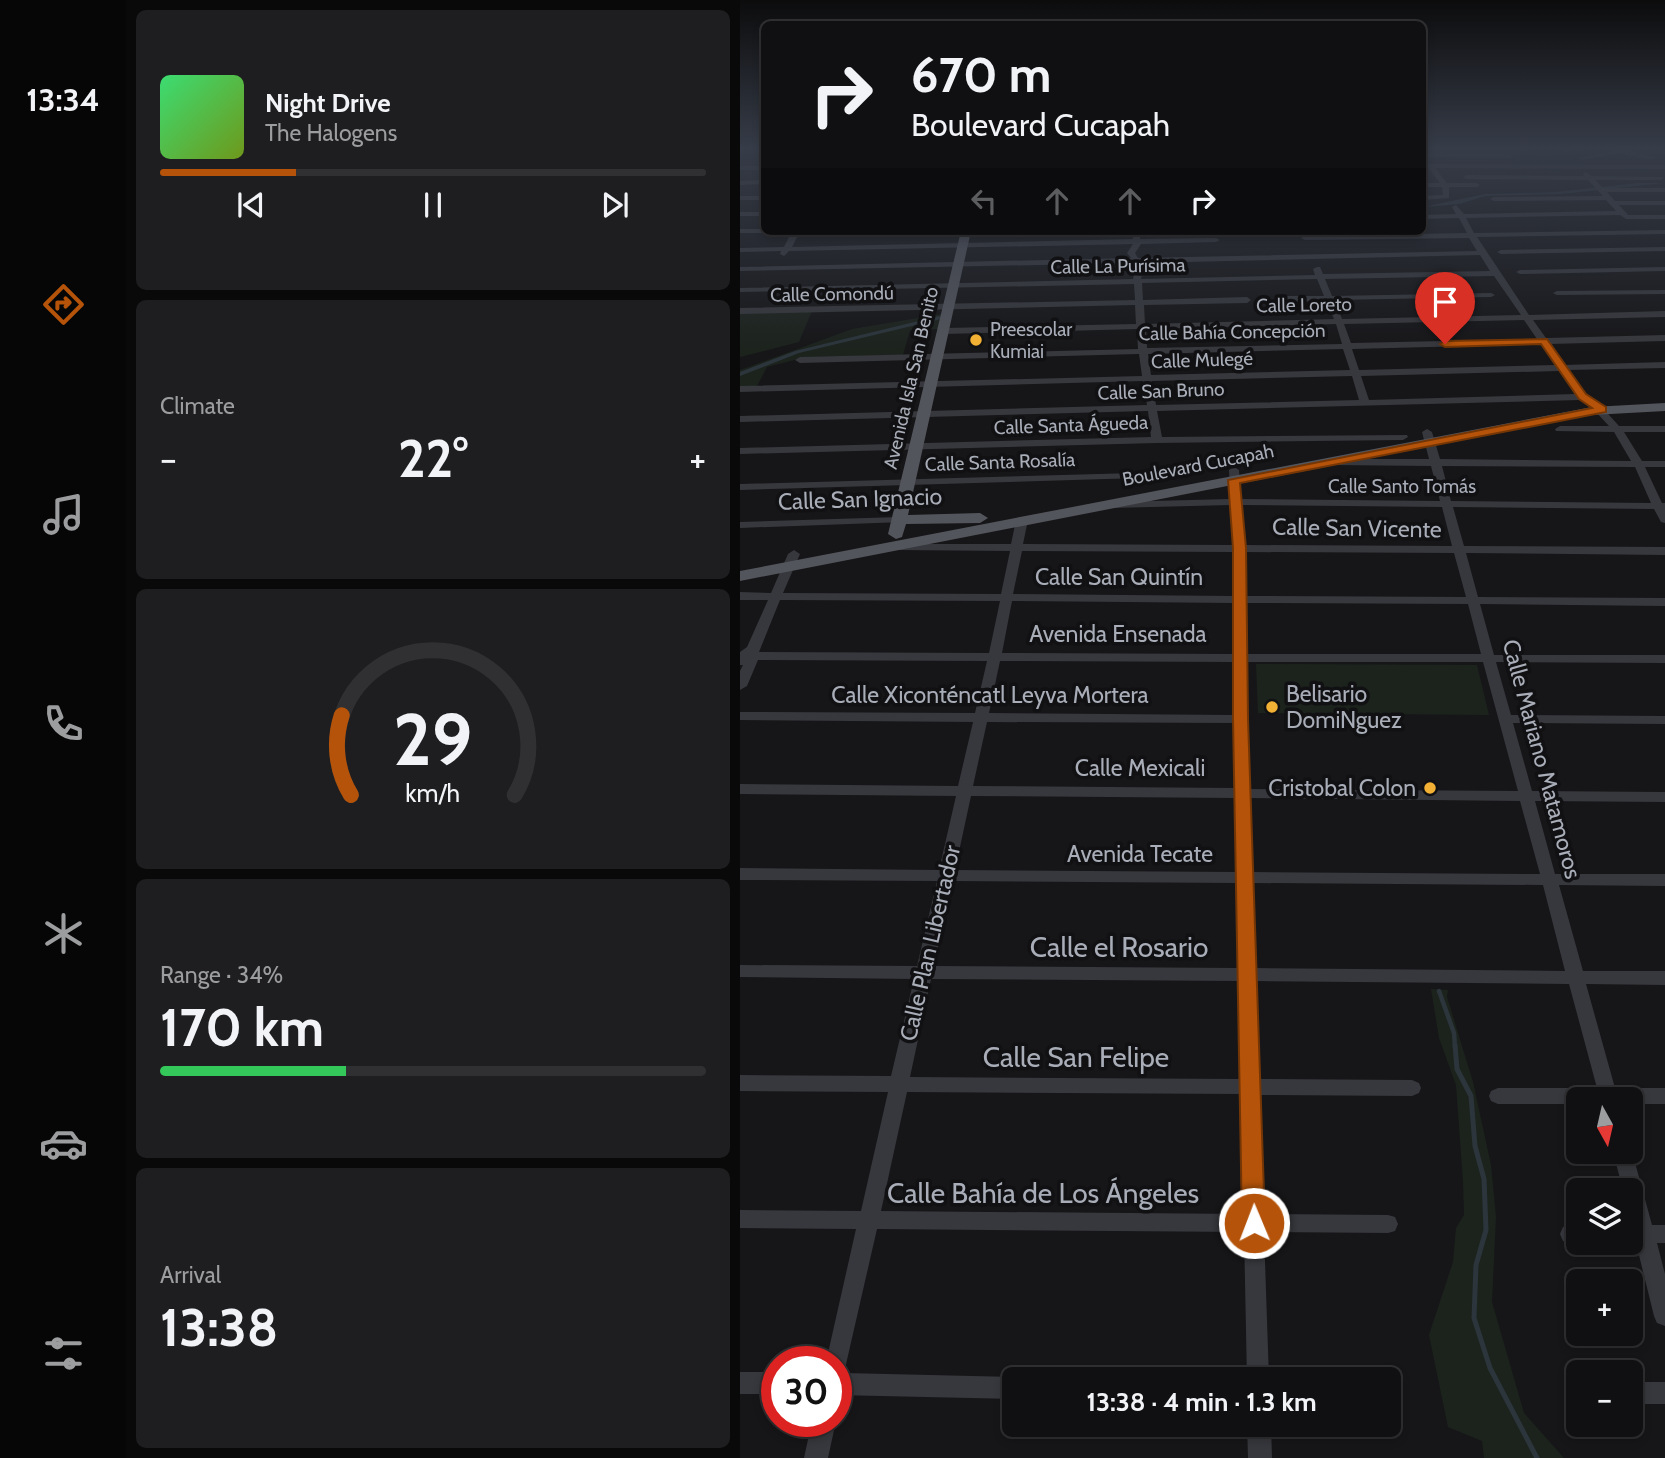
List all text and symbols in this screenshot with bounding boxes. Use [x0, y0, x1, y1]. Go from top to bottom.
text: 670 m [911, 45, 1051, 104]
icon: right [796, 49, 887, 140]
text: 13:34 [26, 80, 100, 119]
text: Night Drive [265, 87, 391, 119]
text: Boulevard Cucapah [911, 105, 1170, 144]
text: The Halogens [265, 119, 397, 147]
icon: left [965, 182, 1003, 220]
icon: ahead [1038, 182, 1076, 220]
icon: ahead [1111, 182, 1149, 220]
icon: right [1184, 182, 1222, 220]
icon: previous [232, 186, 270, 224]
icon: pause [414, 186, 452, 224]
icon: next [596, 186, 634, 224]
street label: Calle La Purísima [1050, 253, 1186, 279]
pin [1415, 272, 1475, 344]
icon: directions [39, 280, 88, 329]
street label: Calle Comondú [770, 281, 894, 307]
icon: arrive [1426, 283, 1464, 321]
street label: Avenida Isla San Benito [879, 285, 943, 471]
street label: Calle Loreto [1256, 293, 1352, 317]
place label: Preescolar Kumiai [990, 318, 1072, 363]
street label: Calle Bahía Concepción [1138, 319, 1326, 345]
marker: Preescolar Kumiai [968, 332, 984, 348]
street label: Calle Mulegé [1151, 347, 1254, 373]
street label: Calle San Bruno [1097, 377, 1225, 405]
text: Climate [160, 392, 235, 420]
street label: Calle Santa Águeda [993, 410, 1149, 439]
text: 22° [398, 427, 468, 490]
text: − [160, 435, 177, 482]
text: + [689, 435, 706, 482]
street label: Boulevard Cucapah [1120, 439, 1276, 491]
street label: Calle Santa Rosalía [924, 448, 1076, 476]
street label: Calle Santo Tomás [1328, 475, 1476, 498]
street label: Calle San Ignacio [777, 482, 943, 516]
icon: music [39, 490, 88, 539]
street label: Calle San Vicente [1272, 513, 1442, 543]
street label: Calle San Quintín [1035, 563, 1203, 591]
street label: Avenida Ensenada [1029, 620, 1207, 648]
street label: Calle Mariano Matamoros [1497, 636, 1587, 882]
place label: Belisario DomiNguez [1286, 680, 1402, 734]
street label: Calle Xiconténcatl Leyva Mortera [831, 681, 1149, 709]
text: 29 [393, 695, 473, 783]
icon: phone [39, 699, 88, 748]
marker: Belisario DomiNguez [1264, 699, 1280, 715]
street label: Calle Mexicali [1075, 754, 1205, 782]
place label: Cristobal Colon [1268, 774, 1416, 802]
text: km/h [406, 778, 460, 808]
marker: Cristobal Colon [1422, 780, 1438, 796]
street label: Avenida Tecate [1067, 840, 1213, 868]
street label: Calle Plan Libertador [894, 842, 966, 1044]
icon: climate [39, 909, 88, 958]
street label: Calle el Rosario [1030, 930, 1208, 964]
text: Range · 34% [160, 961, 283, 989]
text: 170 km [160, 996, 324, 1059]
street label: Calle San Felipe [983, 1040, 1169, 1074]
north arrow [1566, 1087, 1643, 1164]
map controls [1566, 1087, 1643, 1437]
icon: car [39, 1119, 88, 1168]
street label: Calle Bahía de Los Ángeles [887, 1176, 1199, 1210]
button: layers [1566, 1178, 1643, 1255]
position arrow [1217, 1186, 1291, 1260]
text: Arrival [160, 1261, 221, 1289]
button: + [1566, 1269, 1643, 1346]
text: 13:38 [160, 1296, 278, 1359]
icon: filters [39, 1329, 88, 1378]
speed limit sign: 30 [761, 1346, 852, 1437]
button: − [1566, 1360, 1643, 1437]
text: 13:38 · 4 min · 1.3 km [1086, 1386, 1317, 1418]

